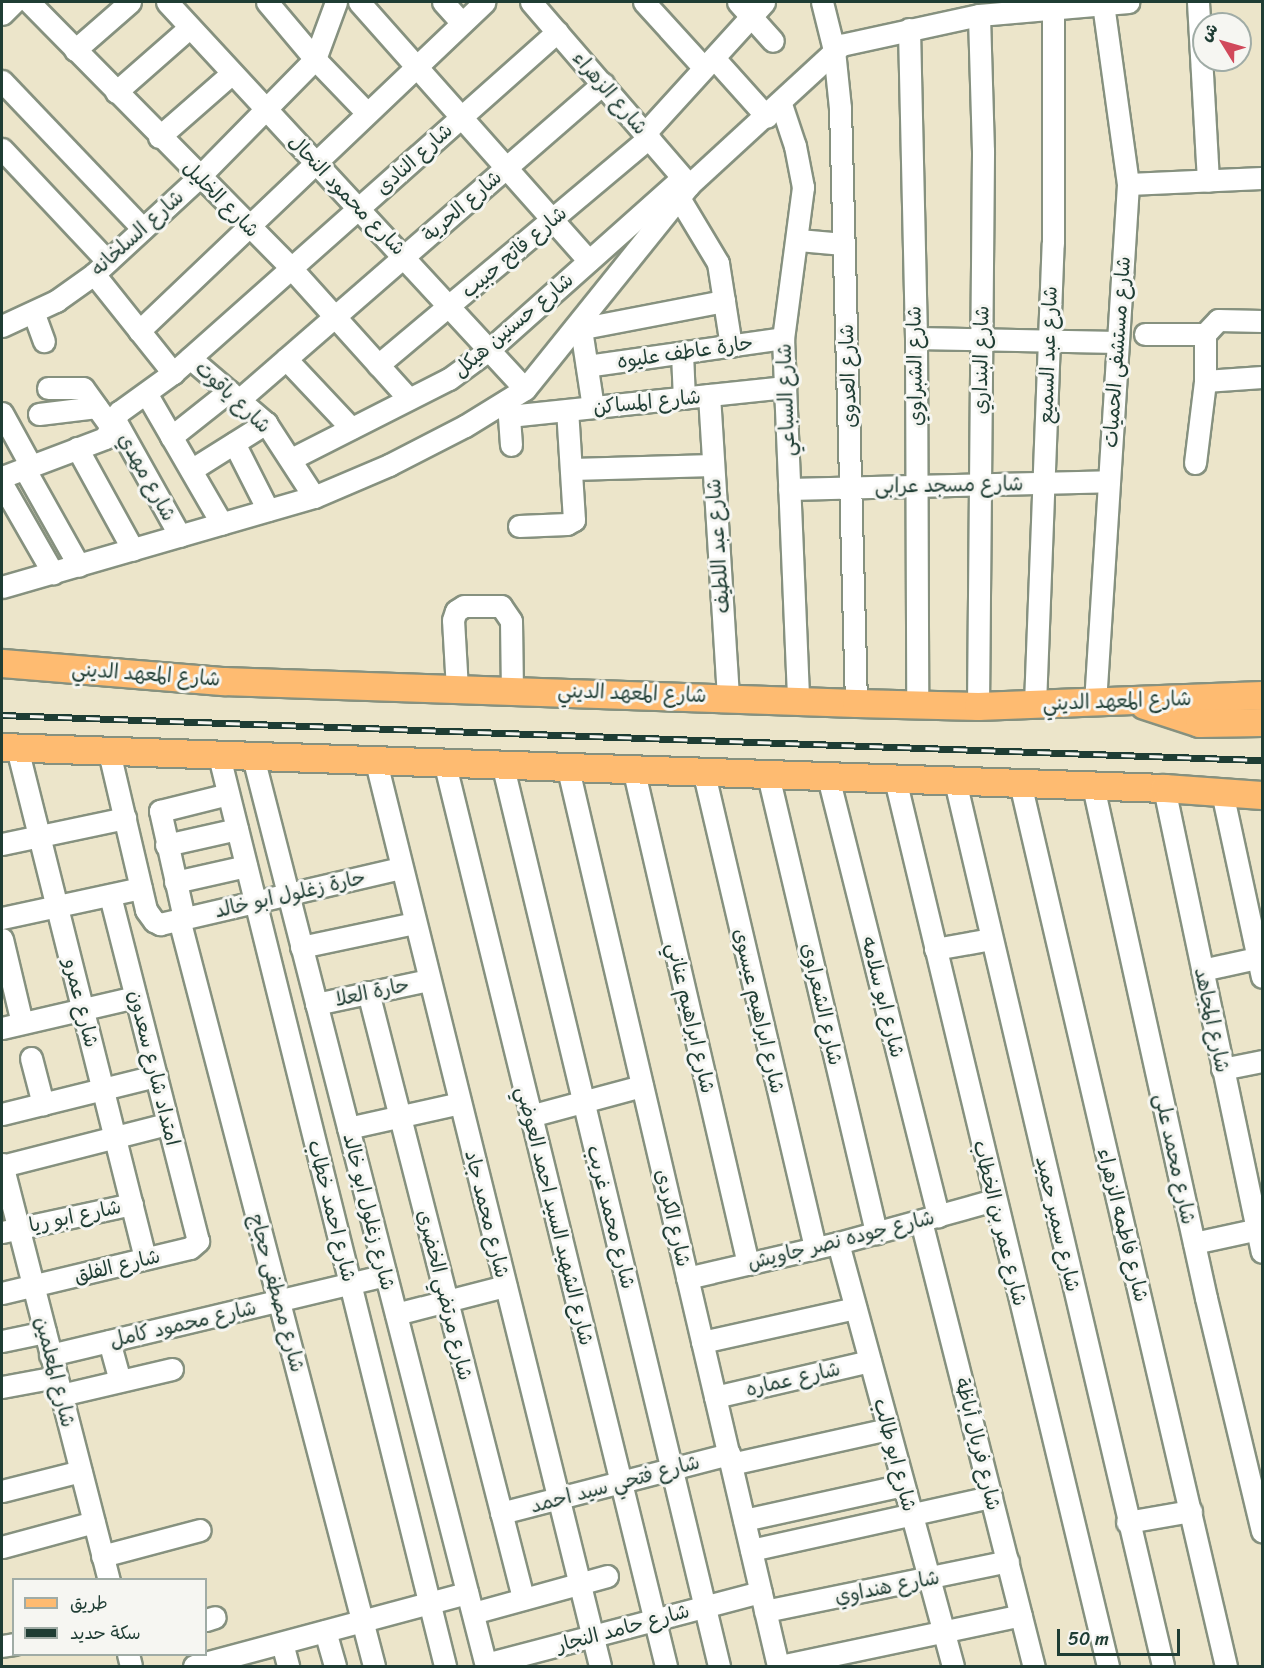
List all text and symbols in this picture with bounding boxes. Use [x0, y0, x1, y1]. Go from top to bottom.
north arrow [1192, 12, 1252, 72]
text: ش [1192, 16, 1226, 48]
street label: شارع الزهراء [567, 46, 653, 140]
street label: شارع النادى [371, 118, 457, 200]
street label: شارع محمود النحال [283, 130, 411, 260]
street label: شارع الخليل [178, 156, 264, 242]
street label: شارع الحرية [417, 165, 507, 247]
street label: شارع السلخانه [85, 185, 189, 281]
street label: شارع فاتح حبيب [456, 201, 572, 303]
street label: شارع مستشفى الحميات [1098, 255, 1136, 449]
street label: شارع حسنين هيكل [448, 268, 578, 382]
street label: شارع عبد السميع [1034, 286, 1062, 424]
street label: شارع البنداري [968, 305, 994, 415]
street label: شارع الشبراوي [902, 306, 928, 426]
street label: شارع العدوى [834, 324, 862, 428]
street label: حارة عاطف عليوه [615, 331, 755, 373]
street label: شارع السباعي [772, 343, 800, 457]
street label: شارع ياقوت [190, 356, 276, 438]
street label: شارع المساكن [592, 384, 702, 420]
street label: شارع مهدي [113, 429, 181, 525]
street label: شارع مسجد عرابى [874, 472, 1024, 498]
street label: شارع عبد اللطيف [701, 478, 735, 614]
street label: شارع المعهد الديني [71, 657, 221, 691]
street label: شارع المعهد الديني [557, 678, 707, 708]
street label: شارع المعهد الديني [1042, 686, 1192, 716]
street label: حارة زغلول ابو خالد [212, 865, 368, 923]
street label: شارع ابراهيم عيسوى [728, 926, 790, 1096]
street label: شارع ابو سلامه [856, 934, 910, 1060]
street label: شارع ابراهيم عناني [662, 940, 720, 1096]
street label: شارع الشعراوى [796, 941, 848, 1067]
street label: شارع عمرو [58, 956, 104, 1050]
street label: شارع المجاهد [1189, 965, 1235, 1075]
street label: حارة العلا [333, 972, 411, 1012]
street label: امتداد شارع سعدون [123, 988, 185, 1148]
street label: شارع الشهيد السيد احمد العوضي [511, 1084, 599, 1348]
street label: شارع محمد على [1149, 1091, 1201, 1227]
street label: شارع زغلول ابو خالد [338, 1131, 400, 1293]
street label: شارع احمد خطاب [303, 1138, 361, 1284]
street label: شارع عمر بن الخطاب [968, 1138, 1032, 1308]
street label: شارع محمد غريب [582, 1143, 640, 1291]
street label: شارع فاطمه الزهراء [1092, 1146, 1154, 1304]
street label: شارع محمد جاد [460, 1148, 514, 1280]
street label: شارع سمير حميد [1031, 1154, 1085, 1294]
street label: شارع الكردى [650, 1167, 696, 1269]
street label: شارع ابو ريا [27, 1195, 123, 1237]
street label: شارع جوده نصر جاويش [745, 1205, 937, 1275]
street label: شارع مرتضي الخضرى [412, 1207, 478, 1383]
street label: شارع مصطفى حجاج [244, 1211, 310, 1375]
street label: شارع الفلق [72, 1244, 162, 1288]
street label: شارع محمود كامل [107, 1295, 259, 1353]
street label: شارع المعلمين [30, 1314, 80, 1430]
street label: شارع عماره [743, 1356, 843, 1402]
street label: شارع فريال أباظة [950, 1375, 1006, 1513]
street label: شارع ابو طالب [868, 1396, 922, 1514]
street label: شارع فتحي سيد احمد [528, 1450, 702, 1518]
street label: شارع هنداوي [833, 1565, 941, 1609]
legend [12, 1578, 207, 1656]
text: طريق [70, 1587, 108, 1619]
street label: شارع حامد النجار [554, 1599, 692, 1657]
text: سكة حديد [70, 1617, 141, 1649]
scale bar [1060, 1617, 1183, 1655]
text: 50 m [1068, 1623, 1109, 1655]

